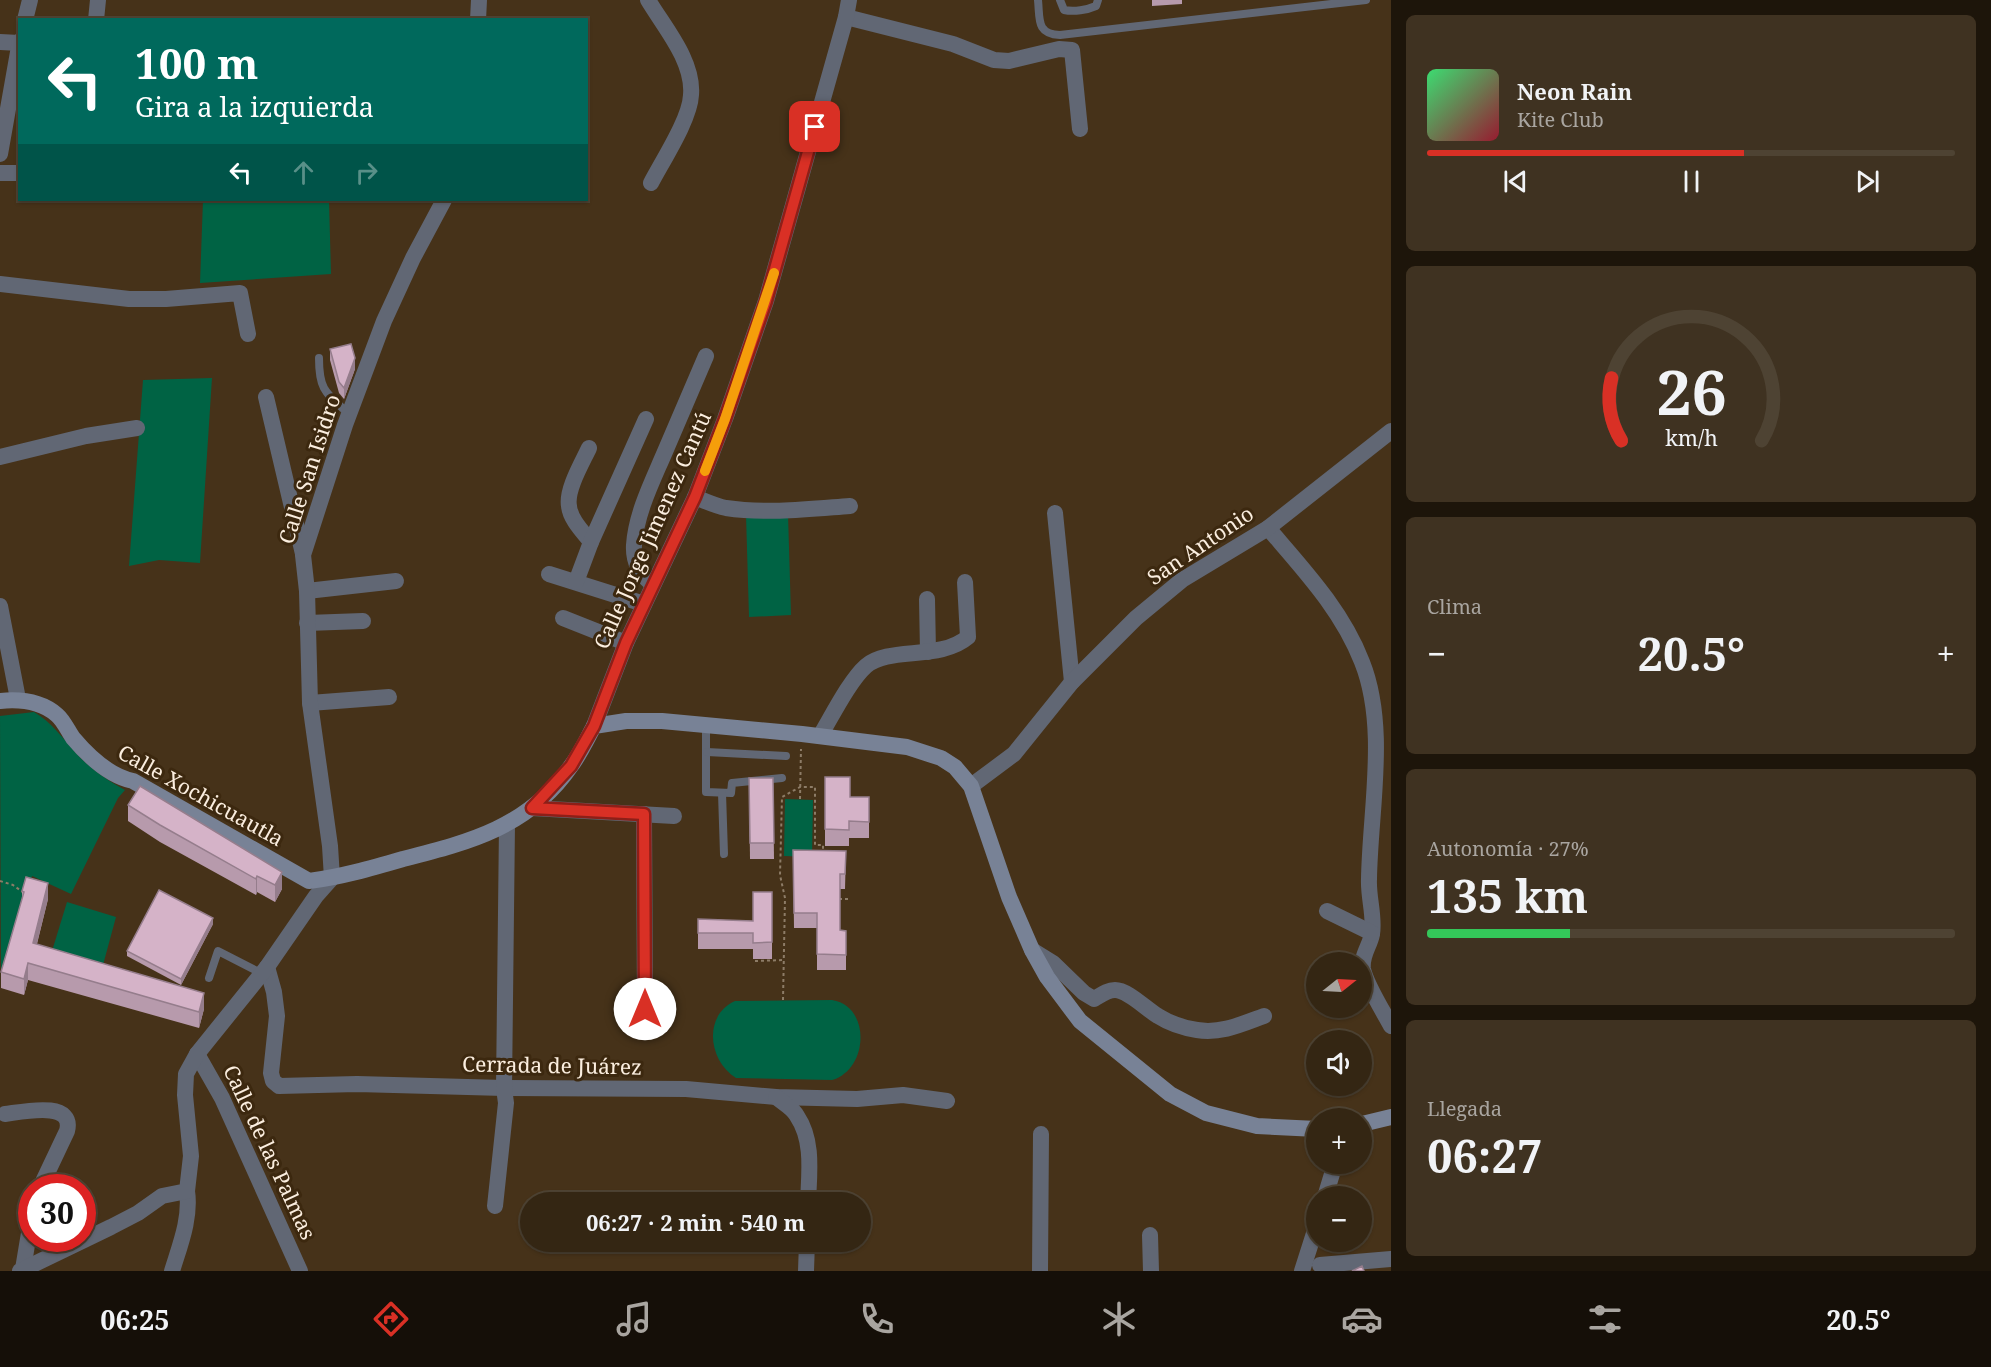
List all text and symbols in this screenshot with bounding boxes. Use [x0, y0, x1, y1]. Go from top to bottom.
text: 100 m [135, 34, 259, 91]
icon: left [36, 42, 114, 120]
text: Neon Rain [1517, 76, 1632, 106]
text: Gira a la izquierda [135, 88, 374, 125]
pin [789, 101, 840, 152]
text: Kite Club [1517, 106, 1604, 133]
icon: arrive [798, 110, 831, 143]
icon: left [224, 156, 257, 189]
icon: ahead [287, 156, 320, 189]
icon: right [350, 156, 383, 189]
icon: previous [1499, 165, 1532, 198]
icon: pause [1675, 165, 1708, 198]
icon: next [1851, 165, 1884, 198]
text: 26 [1656, 348, 1726, 433]
street label: Calle San Isidro [272, 391, 346, 547]
street label: Calle Jorge Jimenez Cantú [587, 407, 717, 653]
text: km/h [1665, 424, 1718, 453]
street label: San Antonio [1141, 499, 1259, 591]
text: Clima [1427, 593, 1482, 620]
text: 20.5° [1638, 623, 1745, 684]
text: − [1427, 631, 1446, 676]
text: + [1937, 631, 1955, 676]
street label: Calle Xochicuautla [113, 738, 289, 852]
text: Autonomía · 27% [1427, 835, 1589, 862]
text: 135 km [1427, 865, 1588, 926]
north arrow [1306, 952, 1372, 1018]
map controls [1306, 952, 1372, 1252]
position arrow [613, 977, 677, 1041]
button: sound [1306, 1030, 1372, 1096]
street label: Cerrada de Juárez [462, 1049, 642, 1081]
street label: Calle de las Palmas [217, 1060, 323, 1244]
text: Llegada [1427, 1095, 1502, 1122]
button: + [1306, 1108, 1372, 1174]
text: 06:27 [1427, 1125, 1542, 1186]
speed limit sign: 30 [18, 1174, 96, 1252]
button: − [1306, 1186, 1372, 1252]
text: 06:27 · 2 min · 540 m [586, 1207, 805, 1237]
icon: directions [370, 1298, 412, 1340]
icon: music [613, 1298, 655, 1340]
icon: phone [856, 1298, 898, 1340]
icon: climate [1098, 1298, 1140, 1340]
icon: car [1341, 1298, 1383, 1340]
icon: filters [1584, 1298, 1626, 1340]
text: 06:25 [100, 1301, 170, 1338]
text: 20.5° [1826, 1301, 1891, 1338]

